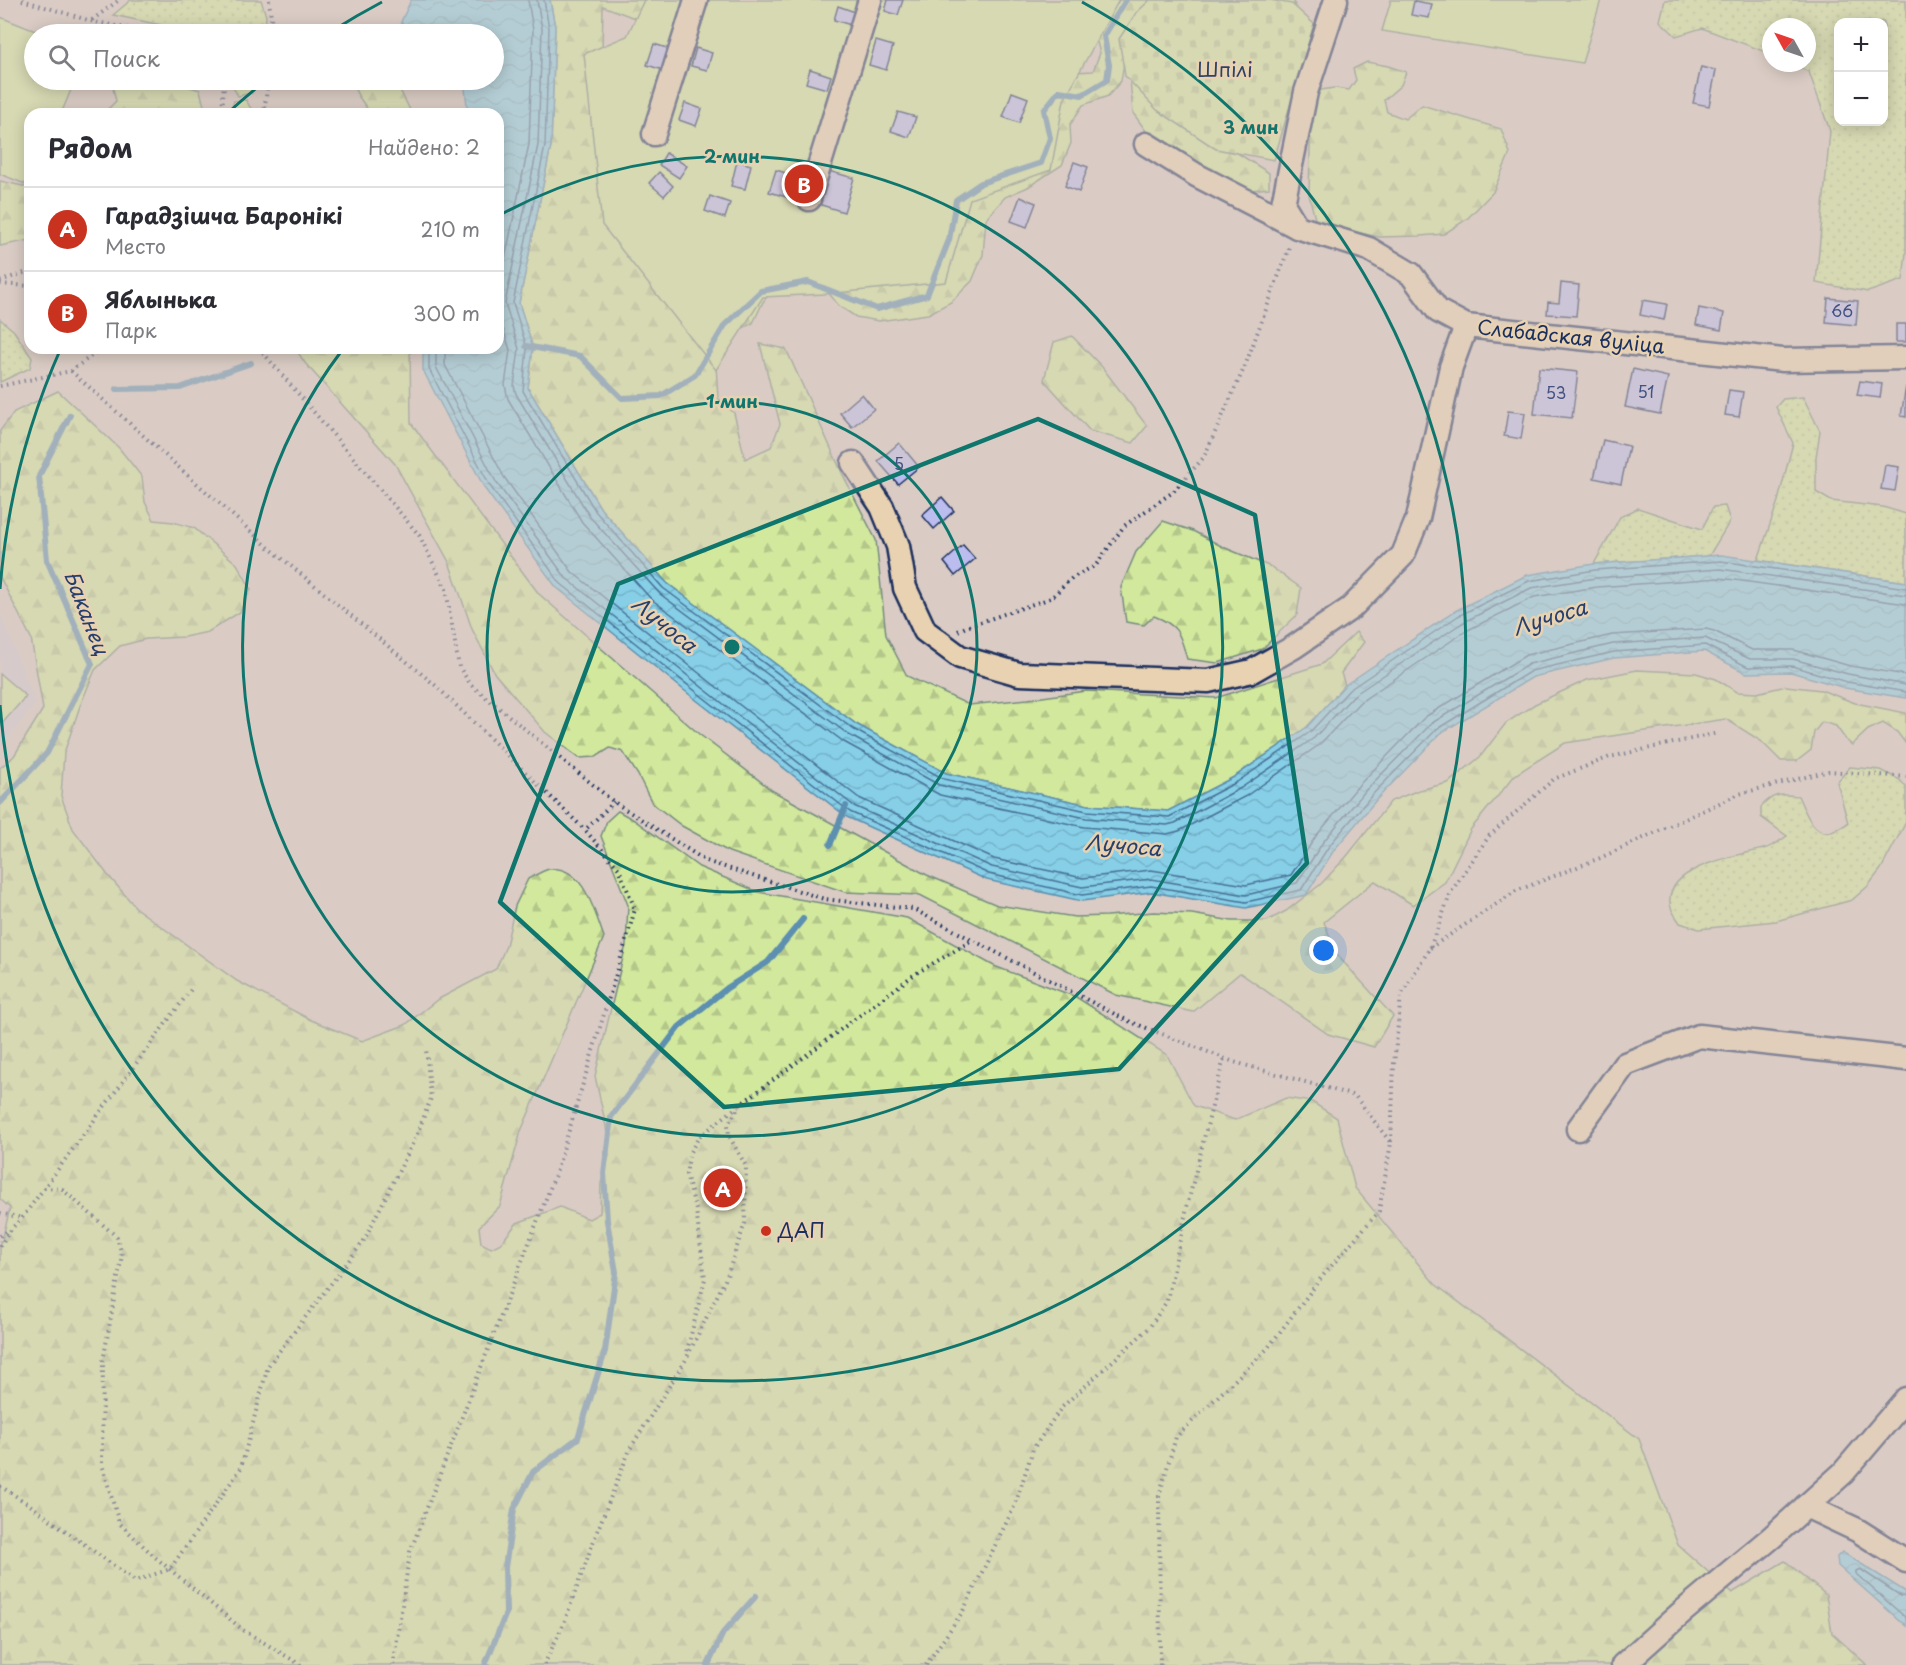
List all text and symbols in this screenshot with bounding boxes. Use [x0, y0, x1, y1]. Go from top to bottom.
north arrow [1762, 18, 1816, 72]
map controls [1834, 18, 1888, 126]
button: + [1834, 18, 1888, 72]
search box [24, 24, 504, 90]
icon: search [45, 41, 78, 74]
text: Поиск [93, 41, 160, 74]
park label: Шпілі [1197, 54, 1253, 84]
button: − [1834, 72, 1888, 126]
text: 3 мин [1223, 113, 1279, 140]
text: Рядом [48, 128, 133, 167]
text: Найдено: 2 [368, 132, 480, 162]
text: 2 мин [704, 142, 760, 169]
pin: B [784, 162, 824, 207]
text: Гарадзішча Баронікі [105, 198, 343, 231]
text: A [60, 214, 75, 244]
text: 210 m [421, 214, 480, 244]
text: Место [105, 231, 166, 261]
text: Яблынька [105, 282, 217, 315]
text: B [61, 298, 74, 328]
text: 300 m [413, 298, 480, 328]
house number: 66 [1831, 298, 1853, 322]
street label: Слабадская вуліца [1476, 311, 1667, 361]
text: Парк [105, 315, 157, 345]
house number: 51 [1637, 379, 1655, 403]
house number: 53 [1546, 380, 1566, 404]
text: 1 мин [706, 387, 758, 414]
house number: 5 [894, 451, 904, 475]
water label: Баканец [57, 565, 119, 660]
water label: Лучоса [626, 587, 706, 660]
water label: Лучоса [1508, 589, 1591, 642]
centre of rings [722, 637, 742, 657]
water label: Лучоса [1084, 825, 1163, 863]
your location [1309, 936, 1338, 965]
pin: A [704, 1166, 742, 1210]
place label: ДАП [777, 1215, 825, 1245]
marker: ДАП [759, 1224, 773, 1238]

